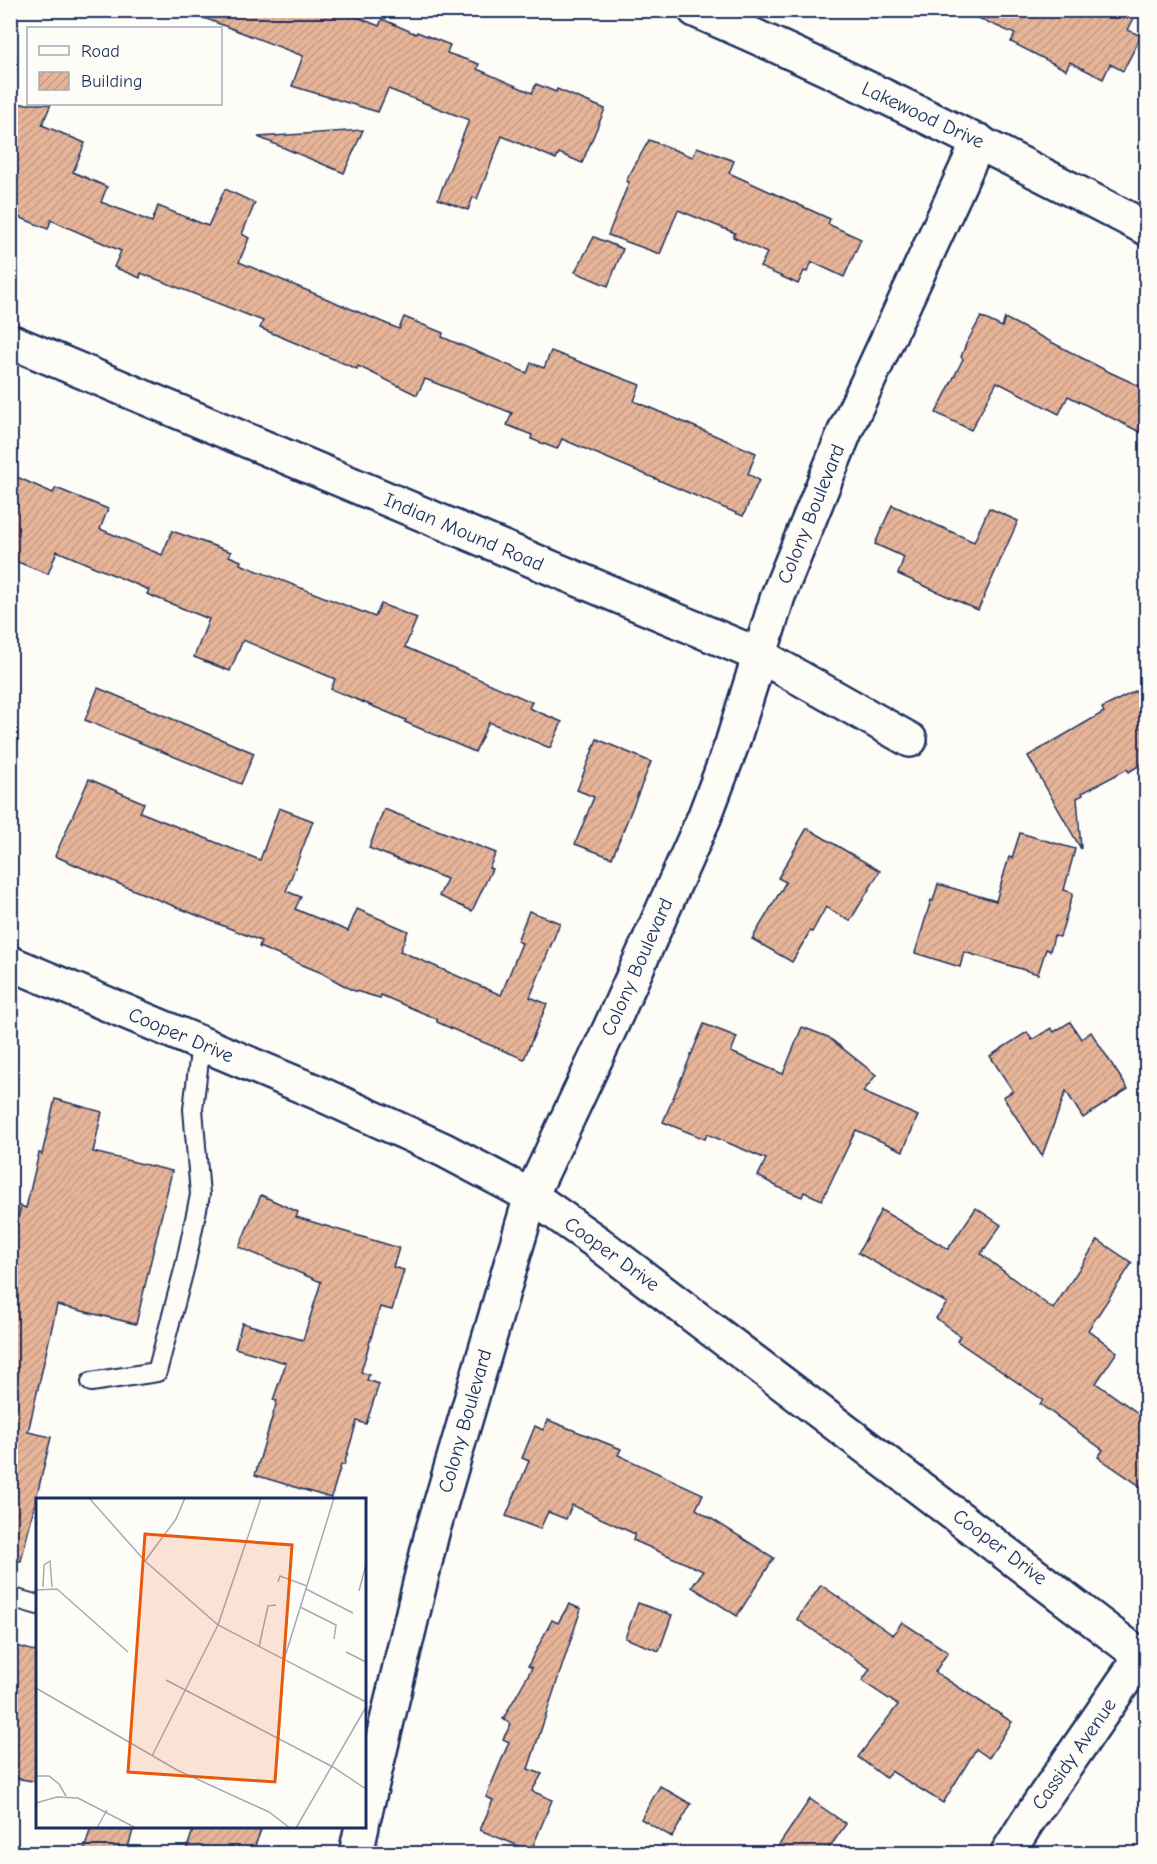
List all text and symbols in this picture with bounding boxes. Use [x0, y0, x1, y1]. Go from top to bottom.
legend [27, 27, 222, 105]
text: Road [81, 41, 120, 62]
text: Building [81, 71, 143, 92]
street label: Lakewood Drive [858, 77, 988, 153]
street label: Colony Boulevard [773, 441, 849, 587]
street label: Indian Mound Road [381, 488, 547, 576]
street label: Colony Boulevard [596, 895, 678, 1039]
street label: Cooper Drive [125, 1003, 237, 1067]
street label: Cooper Drive [560, 1212, 664, 1296]
street label: Colony Boulevard [434, 1347, 496, 1495]
inset map [36, 1498, 366, 1828]
street label: Cooper Drive [948, 1504, 1052, 1590]
street label: Cassidy Avenue [1027, 1694, 1121, 1814]

